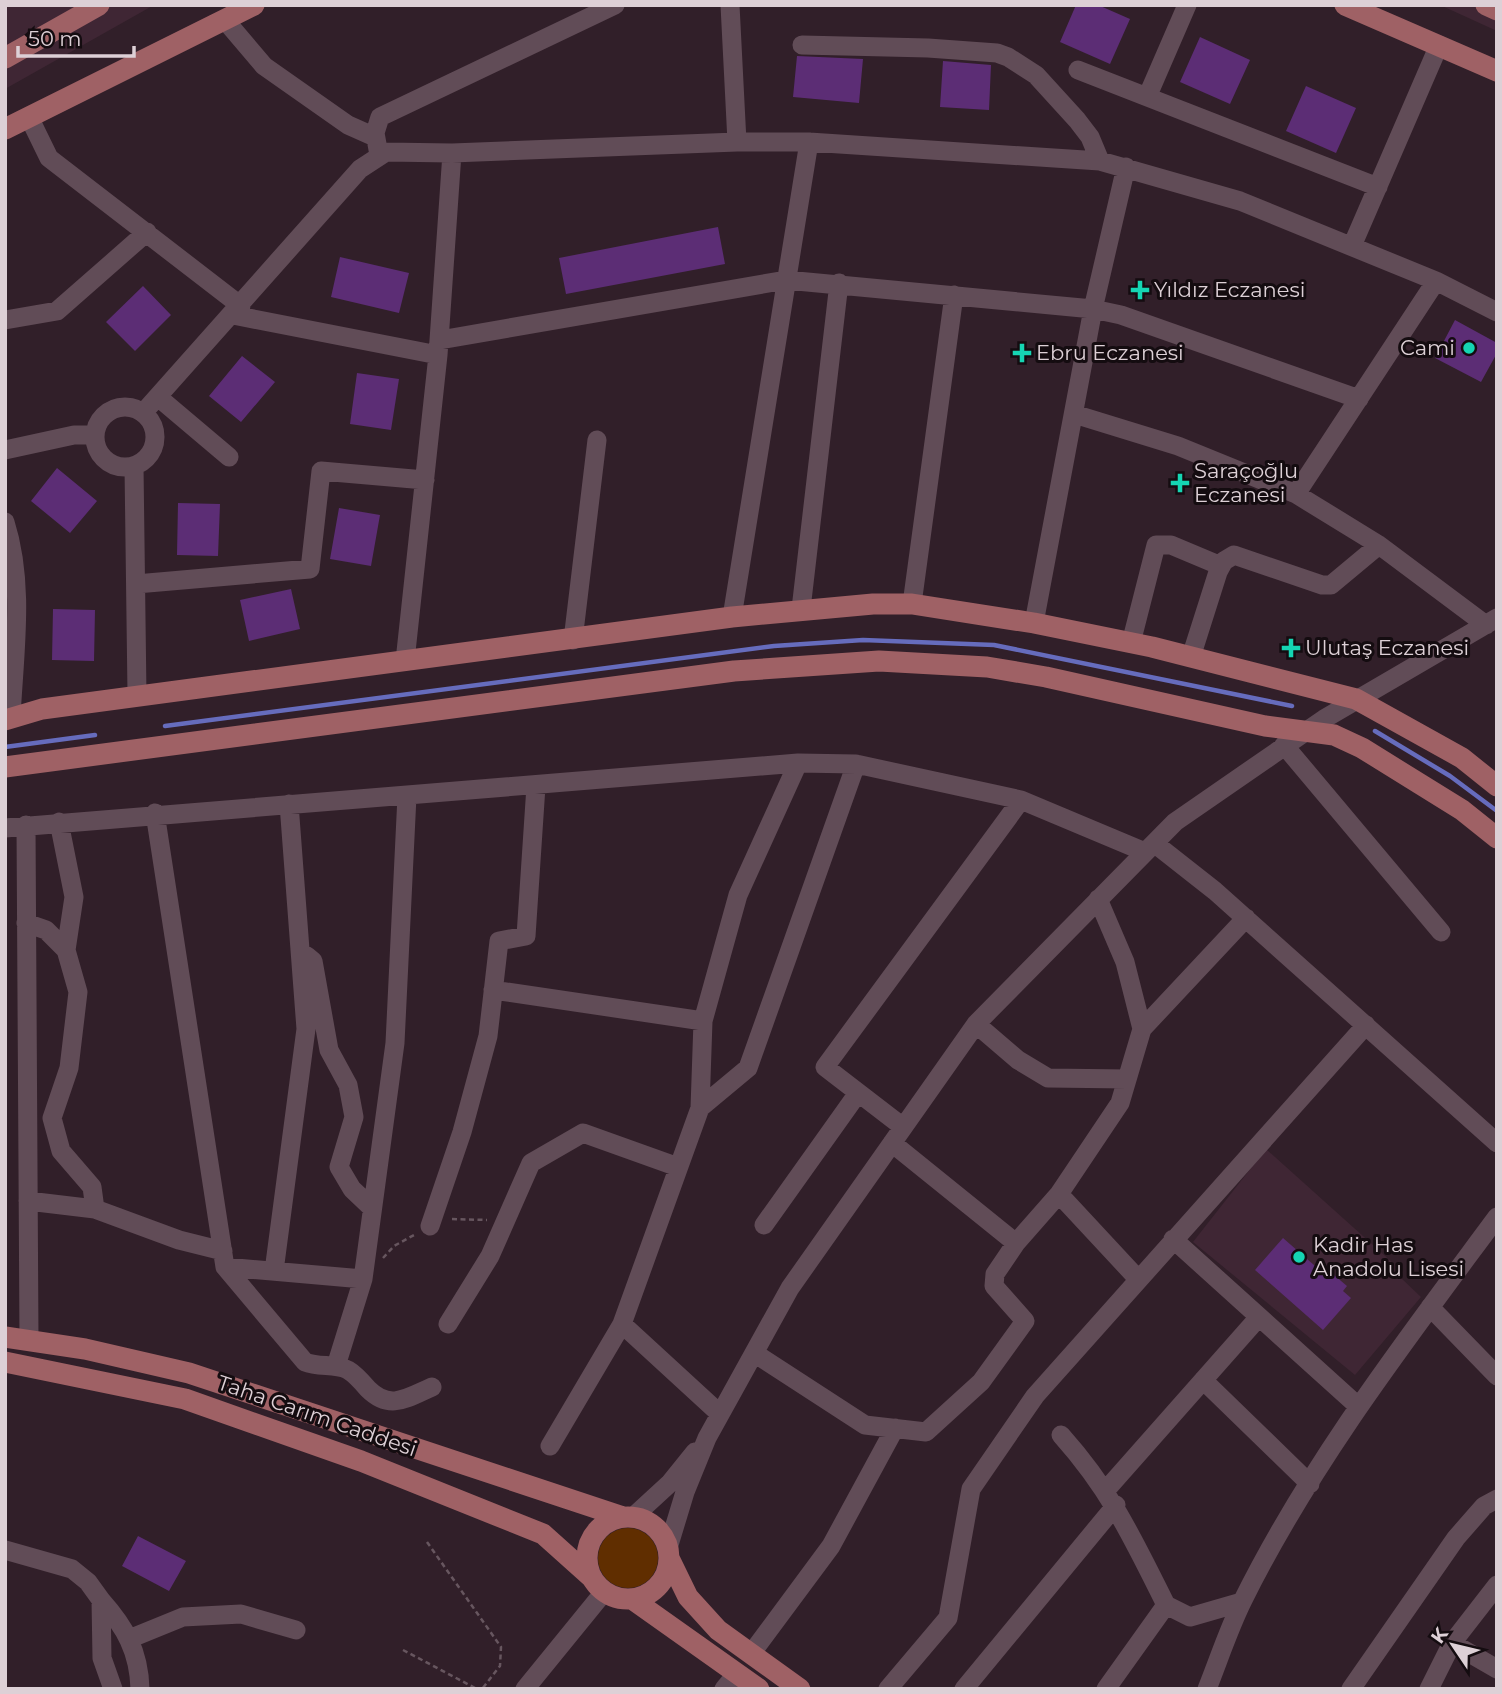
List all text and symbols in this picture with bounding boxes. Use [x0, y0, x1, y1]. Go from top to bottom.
scale bar [18, 14, 133, 58]
text: 50 m [28, 26, 82, 51]
place label: Yıldız Eczanesi [1154, 277, 1305, 302]
marker: Yıldız Eczanesi [1132, 282, 1148, 298]
place label: Cami [1400, 335, 1455, 360]
place label: Ebru Eczanesi [1036, 340, 1184, 365]
marker: Cami [1461, 340, 1477, 356]
marker: Ebru Eczanesi [1014, 345, 1030, 361]
place label: Saraçoğlu Eczanesi [1194, 458, 1298, 507]
marker: Saraçoğlu Eczanesi [1172, 475, 1188, 491]
place label: Ulutaş Eczanesi [1305, 635, 1469, 660]
marker: Ulutaş Eczanesi [1283, 640, 1299, 656]
place label: Kadir Has Anadolu Lisesi [1313, 1232, 1464, 1281]
marker: Kadir Has Anadolu Lisesi [1291, 1249, 1307, 1265]
street label: Taha Carım Caddesi [214, 1370, 420, 1461]
north arrow [1418, 1610, 1488, 1680]
text: K [1426, 1622, 1453, 1648]

